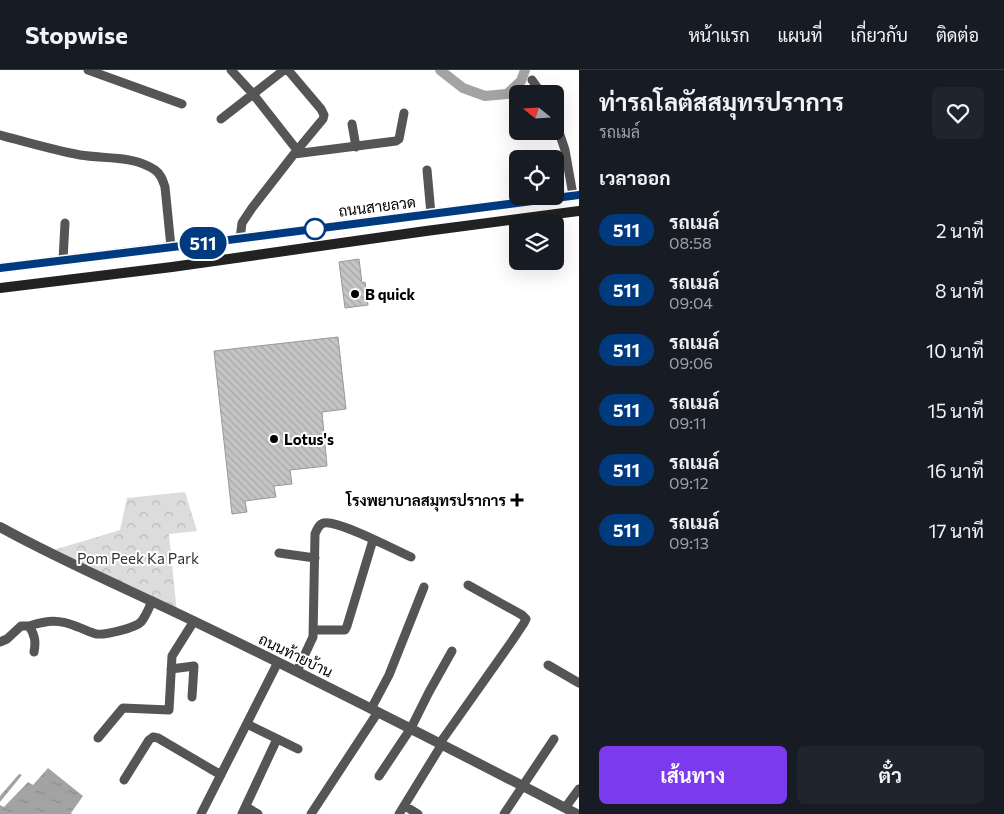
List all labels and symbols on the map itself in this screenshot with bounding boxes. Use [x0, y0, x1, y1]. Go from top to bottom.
north arrow [509, 85, 564, 140]
street label: ถนนสายลวด [337, 192, 417, 220]
unlabelled marker [304, 218, 326, 240]
line badge: 511 [174, 227, 232, 259]
place label: B quick [365, 285, 416, 303]
marker: B quick [349, 288, 361, 300]
place label: Lotus's [284, 430, 334, 448]
marker: Lotus's [268, 433, 280, 445]
place label: โรงพยาบาลสมุทรปราการ [345, 490, 507, 512]
marker: โรงพยาบาลสมุทรปราการ [510, 493, 524, 507]
park label: Pom Peek Ka Park [77, 549, 199, 567]
street label: ถนนท้ายบ้าน [256, 629, 336, 681]

